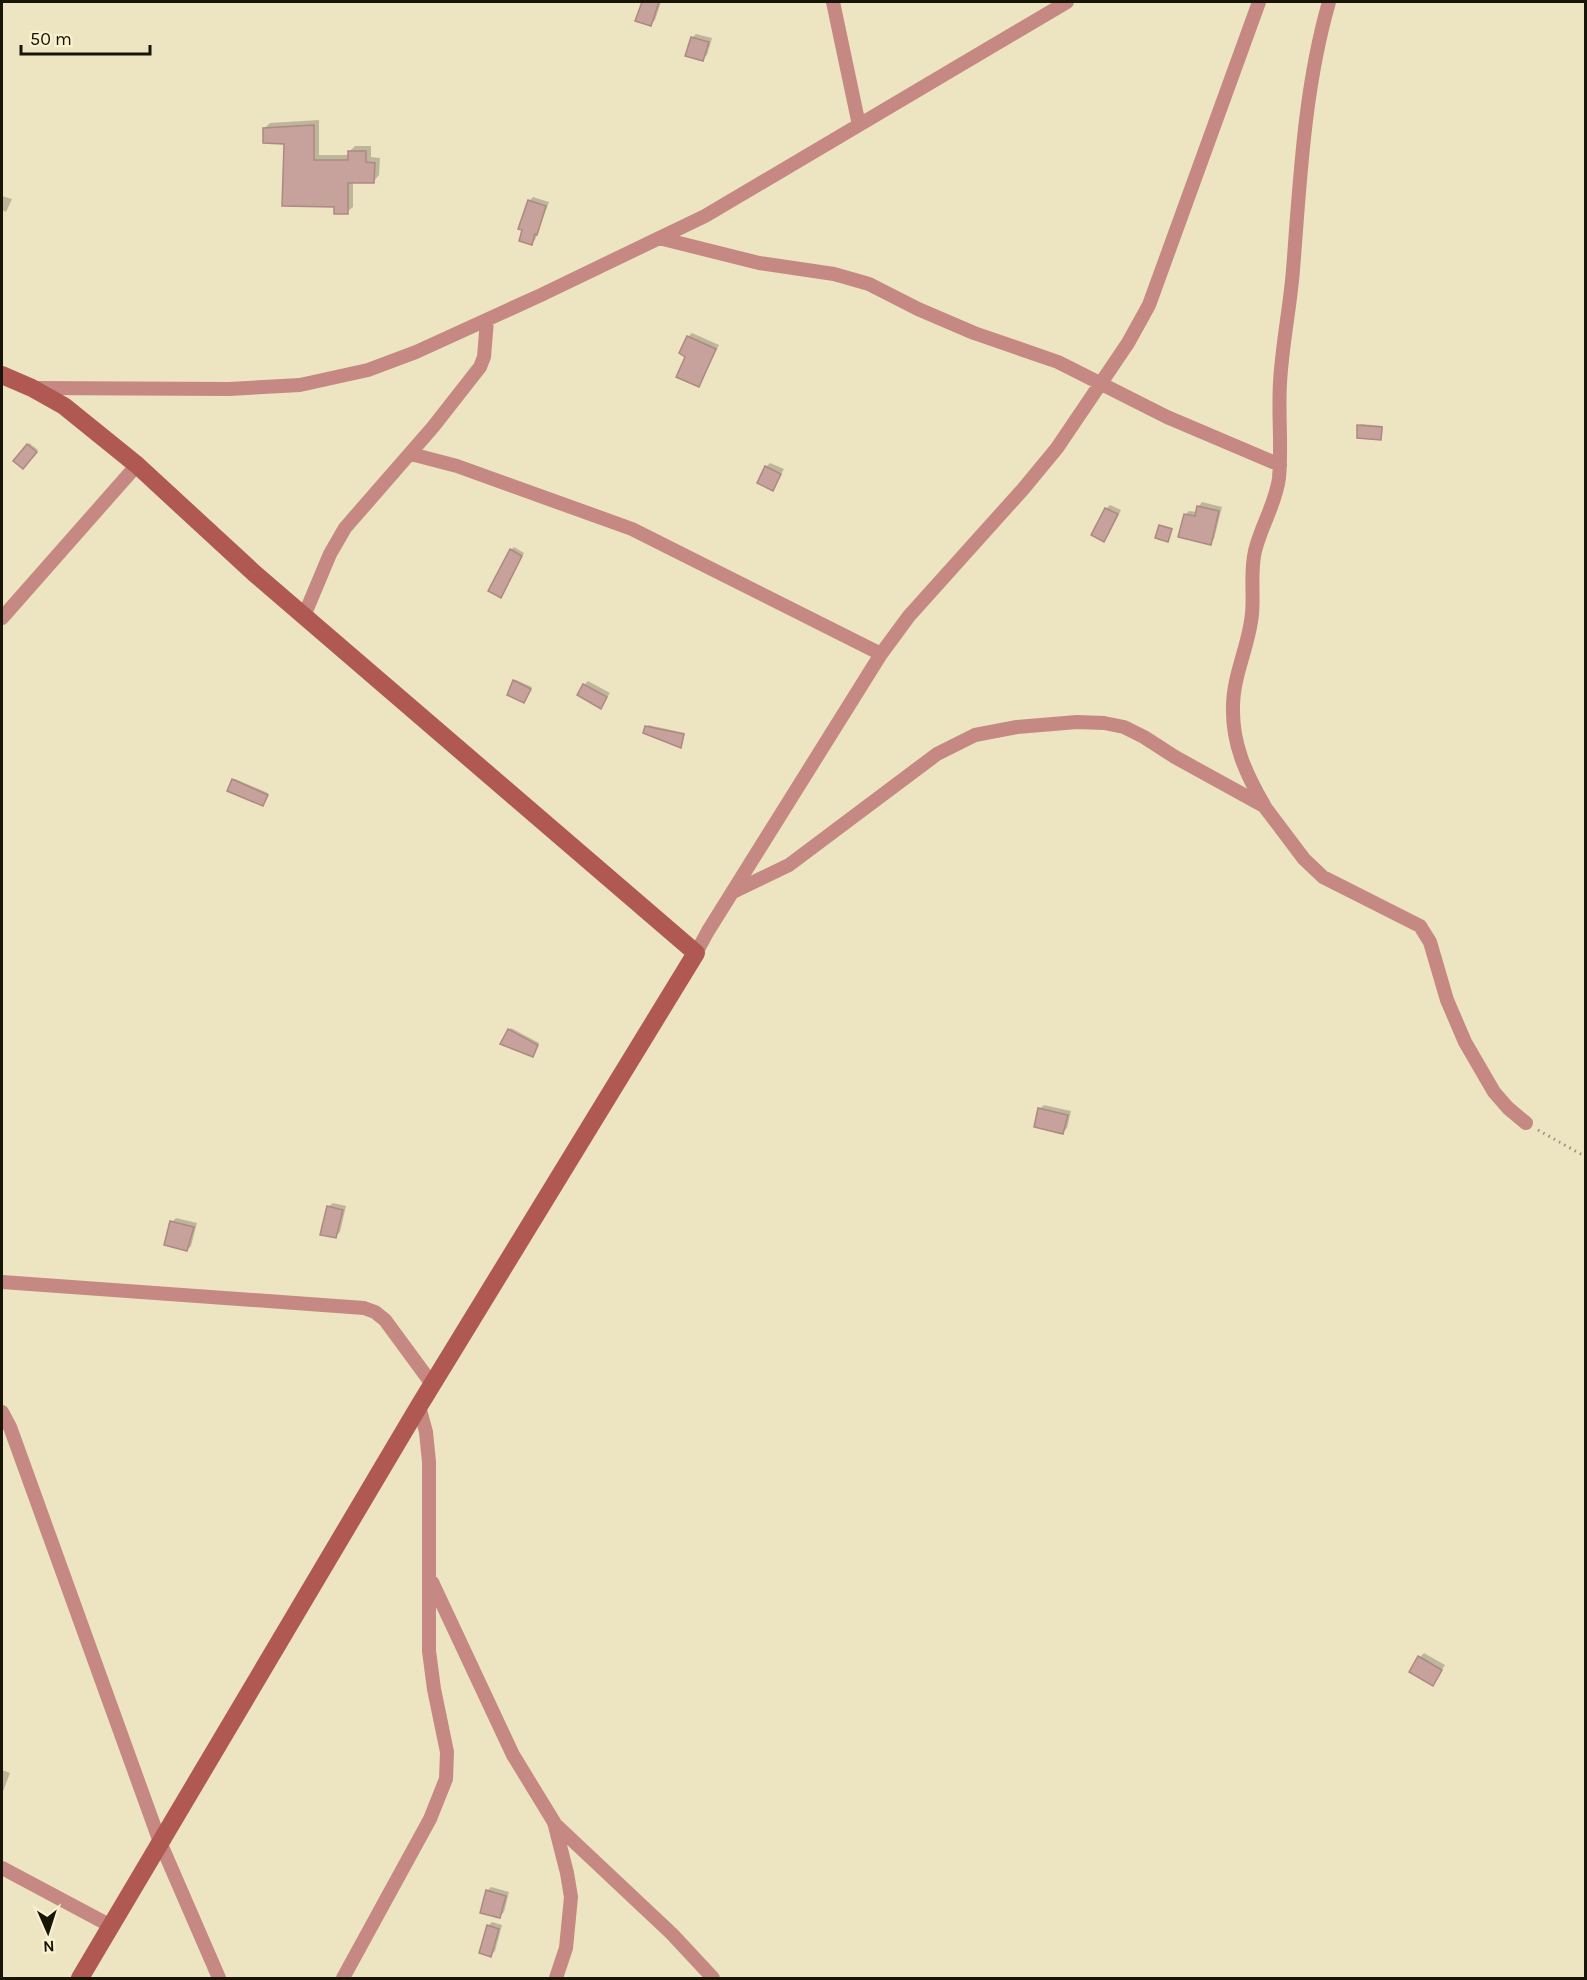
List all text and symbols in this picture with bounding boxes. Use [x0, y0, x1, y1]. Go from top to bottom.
scale bar [21, 18, 150, 56]
text: 50 m [30, 28, 72, 50]
north arrow [18, 1902, 78, 1962]
text: N [43, 1937, 55, 1956]

